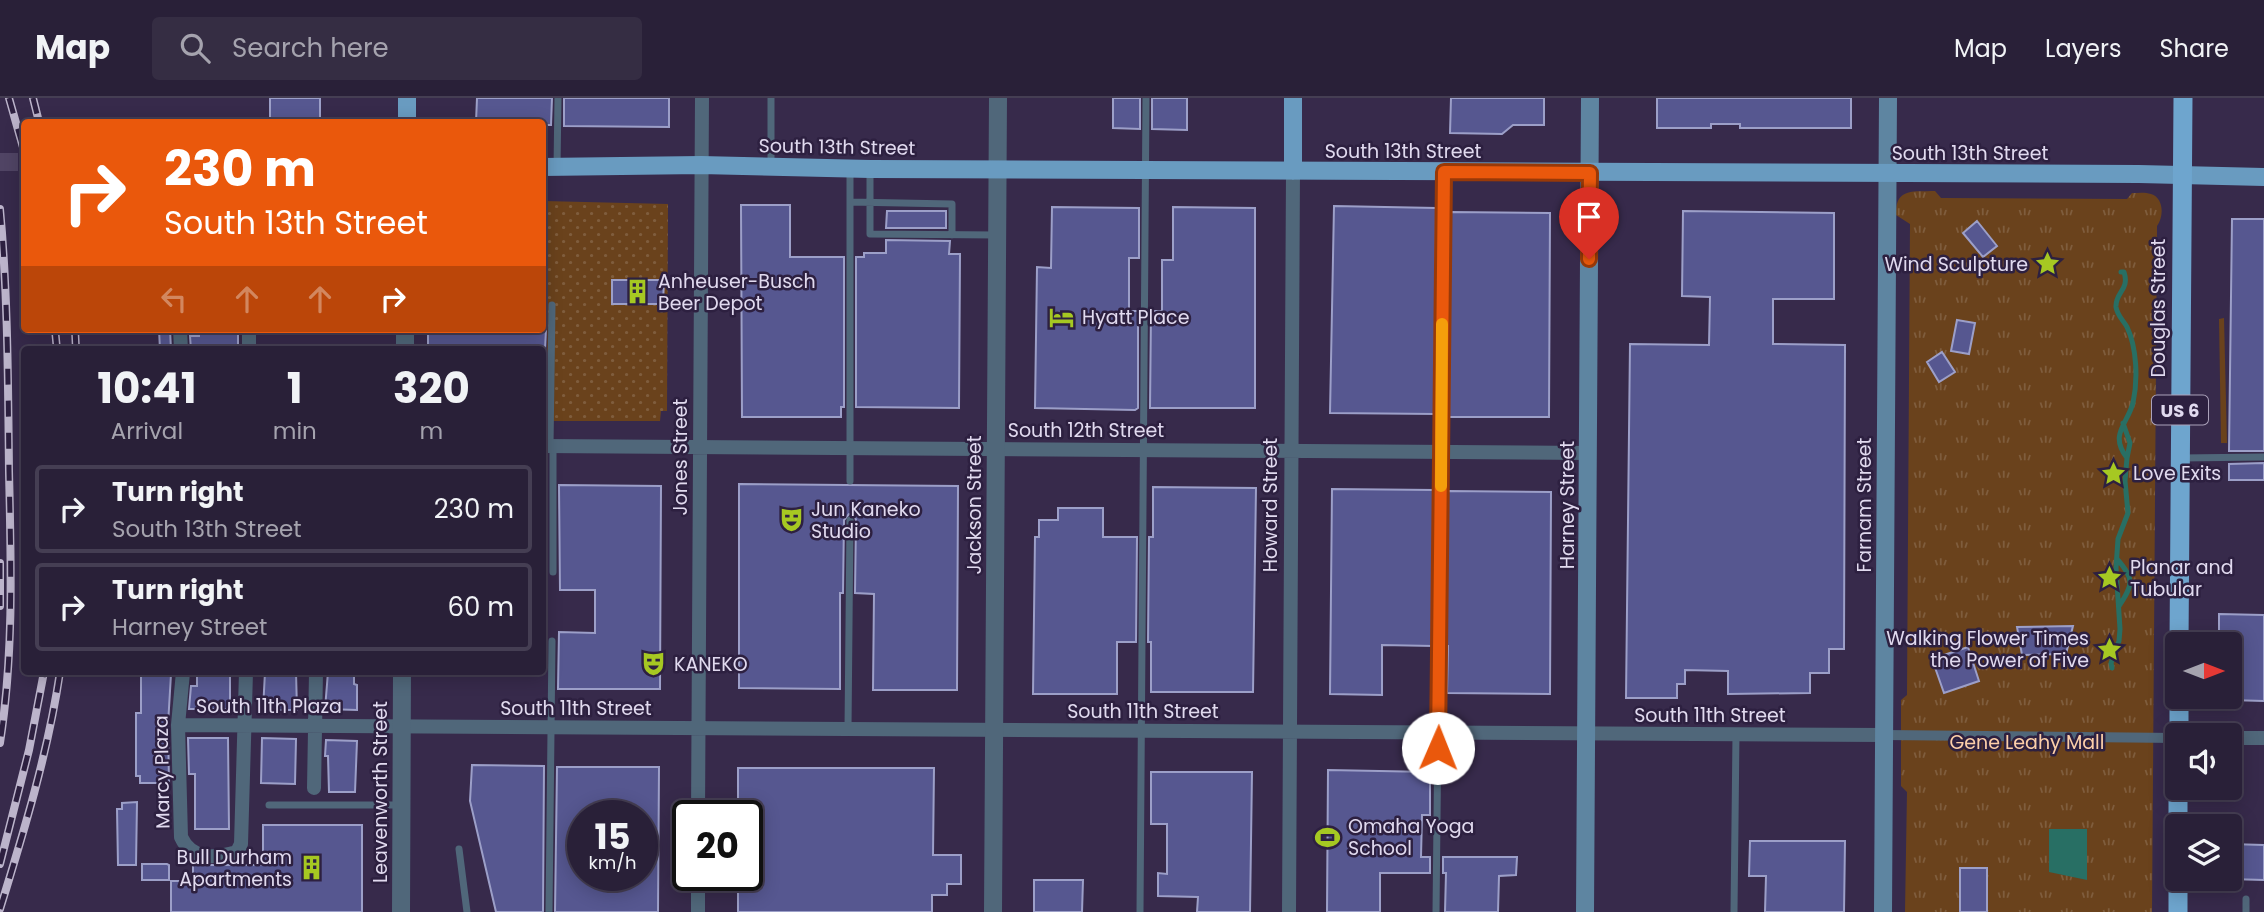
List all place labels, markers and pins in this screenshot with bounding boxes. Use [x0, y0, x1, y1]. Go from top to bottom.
pin [1559, 187, 1619, 259]
place icon: Wind Sculpture [2034, 250, 2062, 278]
place label: Wind Sculpture [1884, 251, 2028, 278]
place label: Anheuser-Busch Beer Depot [658, 268, 816, 317]
building icon: Anheuser-Busch Beer Depot [624, 278, 652, 306]
hotel icon: Hyatt Place [1048, 303, 1076, 331]
place label: Hyatt Place [1082, 304, 1189, 331]
place icon: Love Exits [2099, 459, 2127, 487]
place label: Love Exits [2133, 460, 2221, 487]
place label: Jun Kaneko Studio [811, 496, 921, 545]
theatre icon: Jun Kaneko Studio [777, 506, 805, 534]
place label: Planar and Tubular [2130, 554, 2234, 603]
place icon: Planar and Tubular [2096, 564, 2124, 592]
place label: Walking Flower Times the Power of Five [1886, 625, 2089, 674]
place icon: Walking Flower Times the Power of Five [2095, 635, 2123, 663]
theatre icon: KANEKO [640, 650, 668, 678]
place label: KANEKO [674, 651, 748, 678]
place label: Omaha Yoga School [1348, 813, 1474, 862]
sports icon: Omaha Yoga School [1314, 823, 1342, 851]
place label: Bull Durham Apartments [177, 844, 292, 893]
building icon: Bull Durham Apartments [298, 854, 326, 882]

